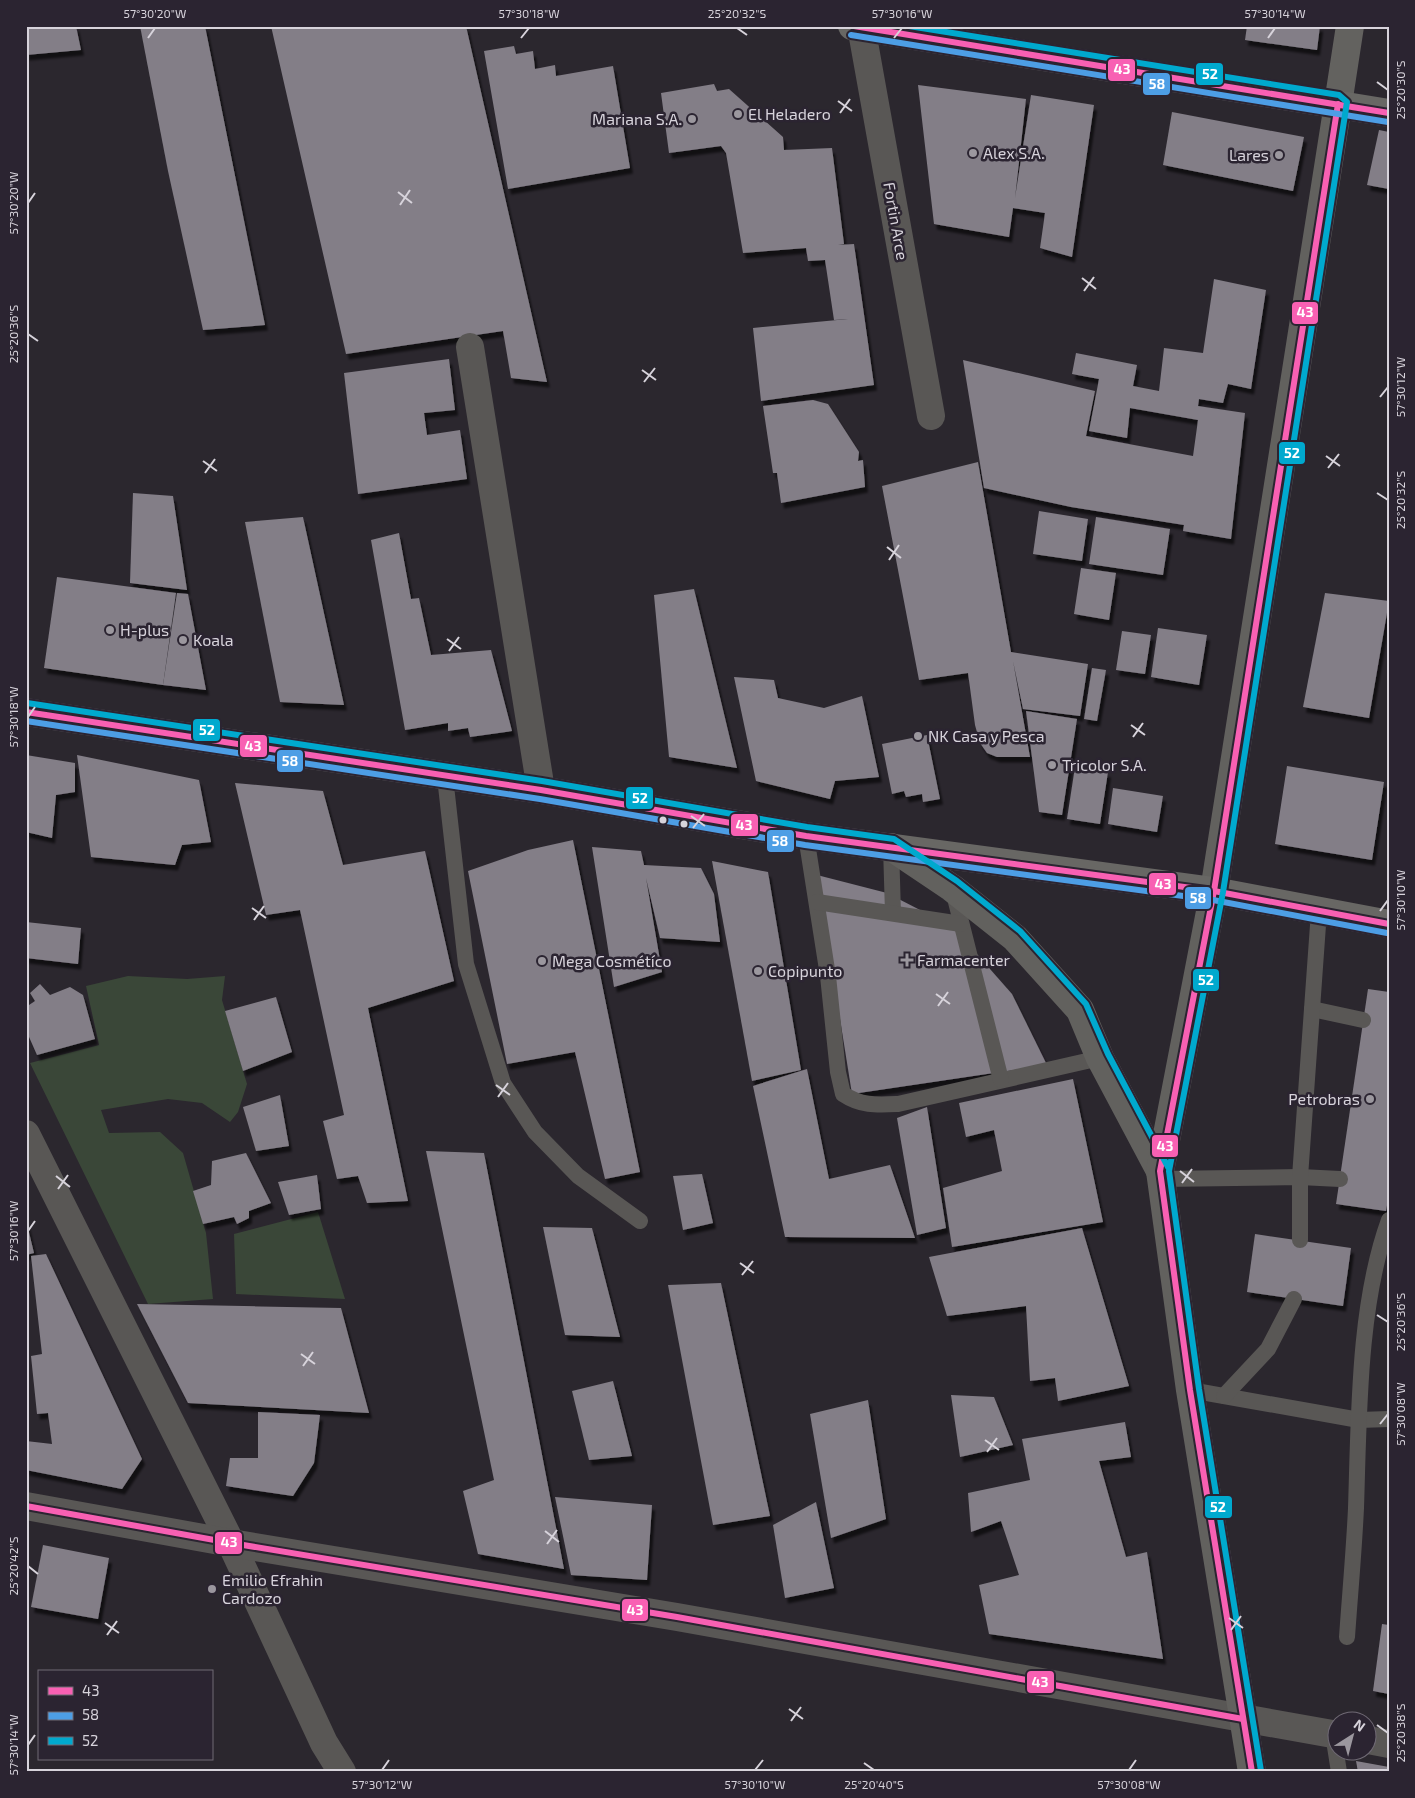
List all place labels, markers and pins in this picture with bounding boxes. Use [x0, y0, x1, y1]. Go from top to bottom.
place label: El Heladero [748, 104, 831, 123]
marker: El Heladero [732, 108, 744, 120]
place label: Mariana S.A. [592, 109, 682, 128]
marker: Mariana S.A. [686, 113, 698, 125]
place label: Alex S.A. [983, 143, 1045, 162]
place label: Lares [1229, 145, 1269, 164]
marker: Alex S.A. [967, 147, 979, 159]
marker: Lares [1273, 149, 1285, 161]
place label: H-plus [120, 620, 169, 639]
marker: H-plus [104, 624, 116, 636]
place label: Koala [193, 630, 234, 649]
marker: Koala [177, 634, 189, 646]
place label: NK Casa y Pesca [928, 726, 1045, 745]
marker: NK Casa y Pesca [912, 730, 924, 742]
place label: Tricolor S.A. [1062, 755, 1147, 774]
marker: Tricolor S.A. [1046, 759, 1058, 771]
unlabelled marker [658, 815, 668, 825]
unlabelled marker [679, 819, 689, 829]
place label: Farmacenter [917, 950, 1011, 969]
place label: Mega Cosmétíco [552, 951, 672, 970]
marker: Farmacenter [901, 954, 913, 966]
marker: Mega Cosmétíco [536, 955, 548, 967]
place label: Copipunto [768, 961, 842, 980]
marker: Copipunto [752, 965, 764, 977]
place label: Petrobras [1288, 1089, 1360, 1108]
marker: Petrobras [1364, 1093, 1376, 1105]
place label: Emilio Efrahin Cardozo [222, 1570, 323, 1607]
marker: Emilio Efrahin Cardozo [206, 1583, 218, 1595]

